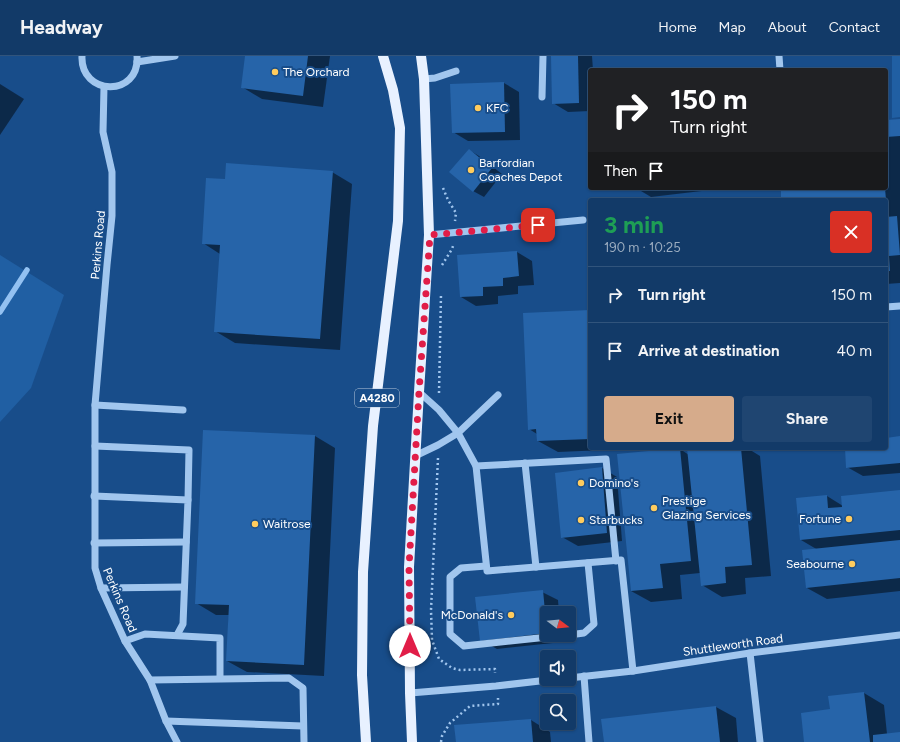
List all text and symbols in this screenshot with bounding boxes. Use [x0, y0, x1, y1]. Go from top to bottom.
text: Headway [20, 16, 103, 39]
text: Home [658, 19, 697, 36]
text: Map [719, 19, 746, 36]
text: About [768, 19, 807, 36]
text: Contact [829, 19, 880, 36]
place label: The Orchard [283, 65, 350, 79]
marker: The Orchard [270, 67, 280, 77]
text: 150 m [670, 82, 747, 116]
icon: right [604, 84, 656, 136]
place label: KFC [486, 101, 509, 115]
marker: KFC [473, 103, 483, 113]
text: Turn right [670, 116, 747, 138]
place label: Barfordian Coaches Depot [479, 156, 563, 184]
icon: arrive [645, 160, 667, 182]
text: Then [604, 162, 637, 180]
marker: Barfordian Coaches Depot [466, 165, 476, 175]
pin [521, 208, 555, 242]
street label: Perkins Road [88, 210, 108, 280]
text: 3 min [604, 210, 664, 239]
button: close [830, 211, 872, 253]
icon: arrive [527, 214, 549, 236]
text: 190 m · 10:25 [604, 240, 681, 255]
icon: right [604, 284, 626, 306]
text: Turn right [638, 286, 706, 304]
text: 150 m [831, 286, 872, 304]
icon: arrive [604, 340, 626, 362]
text: Arrive at destination [638, 342, 779, 360]
text: 40 m [837, 342, 872, 360]
road number: A4280 [355, 389, 399, 407]
button: Exit [604, 396, 734, 442]
button: Share [742, 396, 872, 442]
place label: Domino's [589, 476, 639, 490]
marker: Domino's [576, 478, 586, 488]
place label: Prestige Glazing Services [662, 494, 751, 522]
marker: Prestige Glazing Services [649, 503, 659, 513]
place label: Fortune [799, 512, 841, 526]
place label: Starbucks [589, 513, 643, 527]
marker: Fortune [844, 514, 854, 524]
marker: Starbucks [576, 515, 586, 525]
place label: Waitrose [263, 517, 311, 531]
marker: Waitrose [250, 519, 260, 529]
place label: Seabourne [786, 557, 844, 571]
marker: Seabourne [847, 559, 857, 569]
street label: Perkins Road [100, 566, 140, 634]
north arrow [540, 606, 576, 642]
map controls [540, 606, 576, 730]
place label: McDonald's [441, 608, 503, 622]
marker: McDonald's [506, 610, 516, 620]
position arrow [389, 625, 431, 667]
street label: Shuttleworth Road [682, 631, 784, 659]
button: sound [540, 650, 576, 686]
button: search [540, 694, 576, 730]

